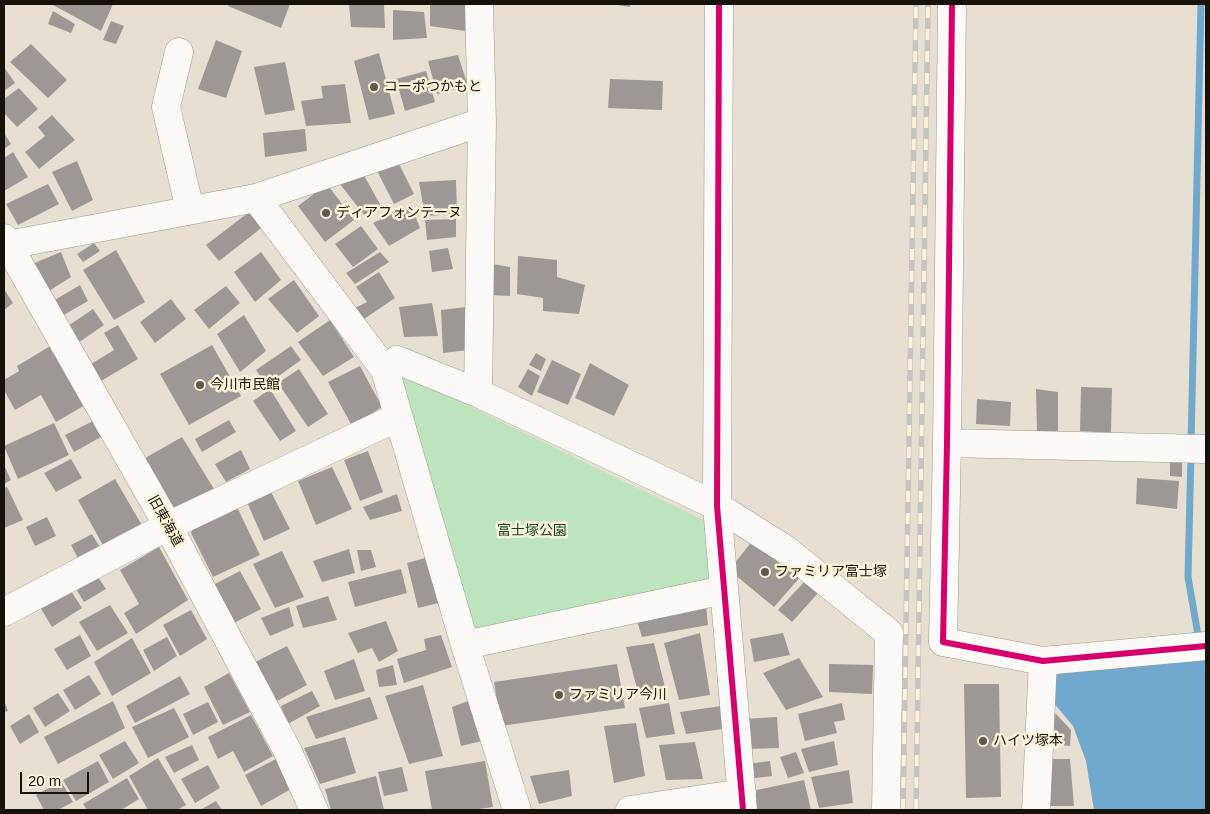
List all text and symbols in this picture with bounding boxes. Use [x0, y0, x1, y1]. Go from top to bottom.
place label: コーポつかもと [384, 79, 482, 95]
marker: コーポつかもと [368, 81, 380, 93]
place label: ディアフォンテーヌ [336, 205, 462, 221]
marker: ディアフォンテーヌ [320, 207, 332, 219]
place label: 今川市民館 [210, 377, 280, 393]
marker: 今川市民館 [194, 379, 206, 391]
street label: 旧東海道 [144, 492, 186, 550]
park label: 富士塚公園 [497, 523, 567, 539]
place label: ファミリア富士塚 [775, 564, 887, 580]
marker: ファミリア富士塚 [759, 566, 771, 578]
place label: ファミリア今川 [569, 687, 667, 703]
marker: ファミリア今川 [553, 689, 565, 701]
place label: ハイツ塚本 [993, 733, 1063, 749]
marker: ハイツ塚本 [977, 735, 989, 747]
scale bar [22, 762, 91, 794]
text: 20 m [28, 772, 61, 789]

